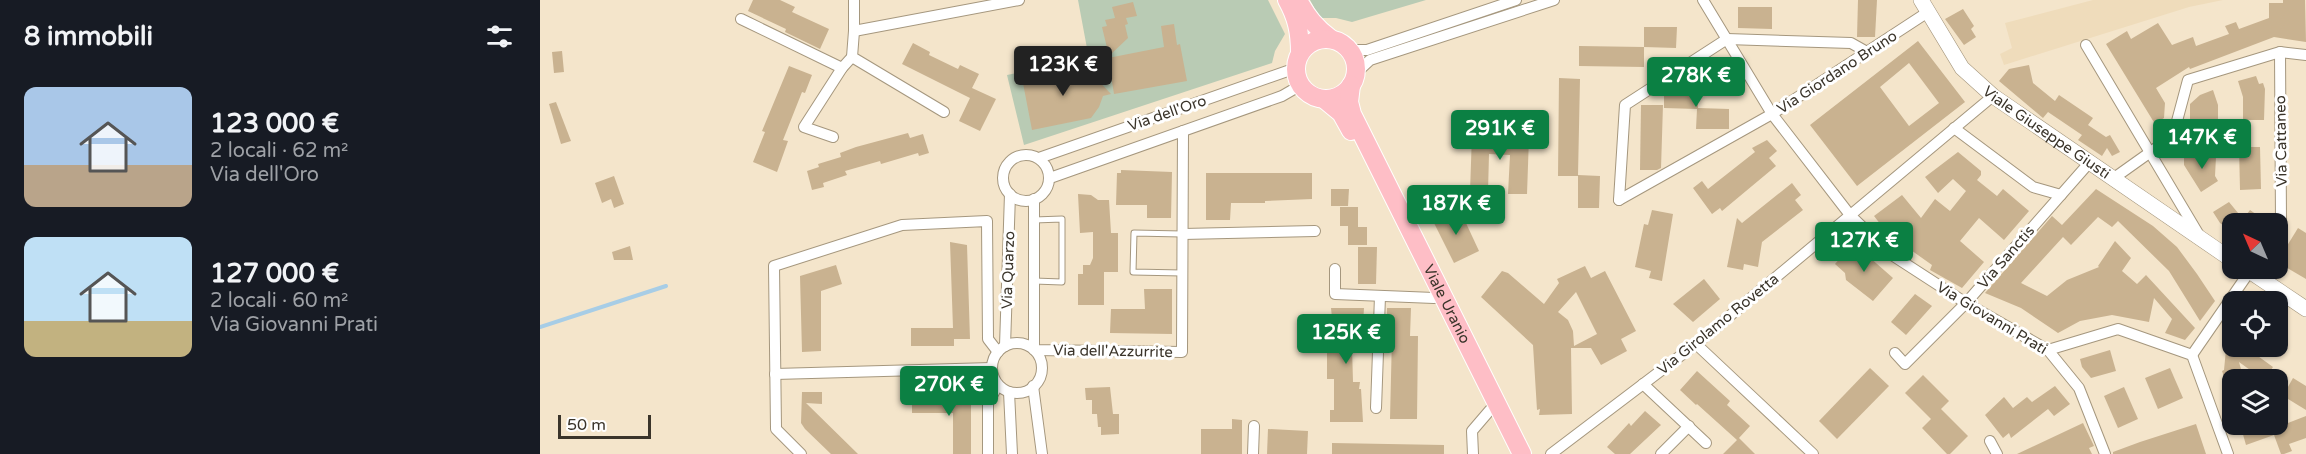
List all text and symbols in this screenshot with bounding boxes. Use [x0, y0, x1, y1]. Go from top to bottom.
icon: filters [483, 20, 516, 53]
text: 8 immobili [24, 21, 153, 52]
street label: Via Giordano Bruno [1774, 26, 1900, 118]
pin: 123K € [1014, 46, 1112, 97]
text: 123K € [1028, 53, 1098, 77]
pin: 278K € [1647, 57, 1745, 108]
text: 278K € [1661, 64, 1731, 88]
street label: Viale Giuseppe Giusti [1979, 82, 2114, 183]
street label: Via dell'Oro [1125, 91, 1209, 135]
street label: Via Cattaneo [2271, 95, 2291, 187]
text: 123 000 € [210, 108, 339, 139]
pin: 291K € [1451, 110, 1549, 161]
icon: home [72, 111, 144, 183]
text: 291K € [1465, 117, 1535, 141]
pin: 147K € [2153, 119, 2251, 170]
text: 147K € [2167, 126, 2237, 150]
text: 2 locali · 62 m² [210, 139, 348, 163]
text: Via dell'Oro [210, 163, 319, 187]
pin: 187K € [1407, 185, 1505, 236]
text: 187K € [1421, 192, 1491, 216]
north arrow [2222, 213, 2288, 279]
map controls [2222, 213, 2288, 435]
pin: 127K € [1815, 222, 1913, 273]
street label: Via Sanctis [1974, 222, 2038, 292]
text: 127K € [1829, 229, 1899, 253]
street label: Via Quarzo [998, 231, 1018, 309]
text: 127 000 € [210, 258, 339, 289]
icon: home [72, 261, 144, 333]
street label: Viale Uranio [1420, 262, 1474, 347]
street label: Via Girolamo Rovetta [1654, 270, 1782, 378]
street label: Via Giovanni Prati [1933, 278, 2051, 358]
text: 2 locali · 60 m² [210, 289, 348, 313]
button: locate [2222, 291, 2288, 357]
text: Via Giovanni Prati [210, 313, 378, 337]
pin: 125K € [1297, 314, 1395, 365]
text: 125K € [1311, 321, 1381, 345]
street label: Via dell'Azzurrite [1053, 341, 1173, 361]
pin: 270K € [900, 366, 998, 417]
button: layers [2222, 369, 2288, 435]
text: 270K € [914, 373, 984, 397]
scale bar [558, 412, 651, 440]
text: 50 m [567, 415, 606, 435]

